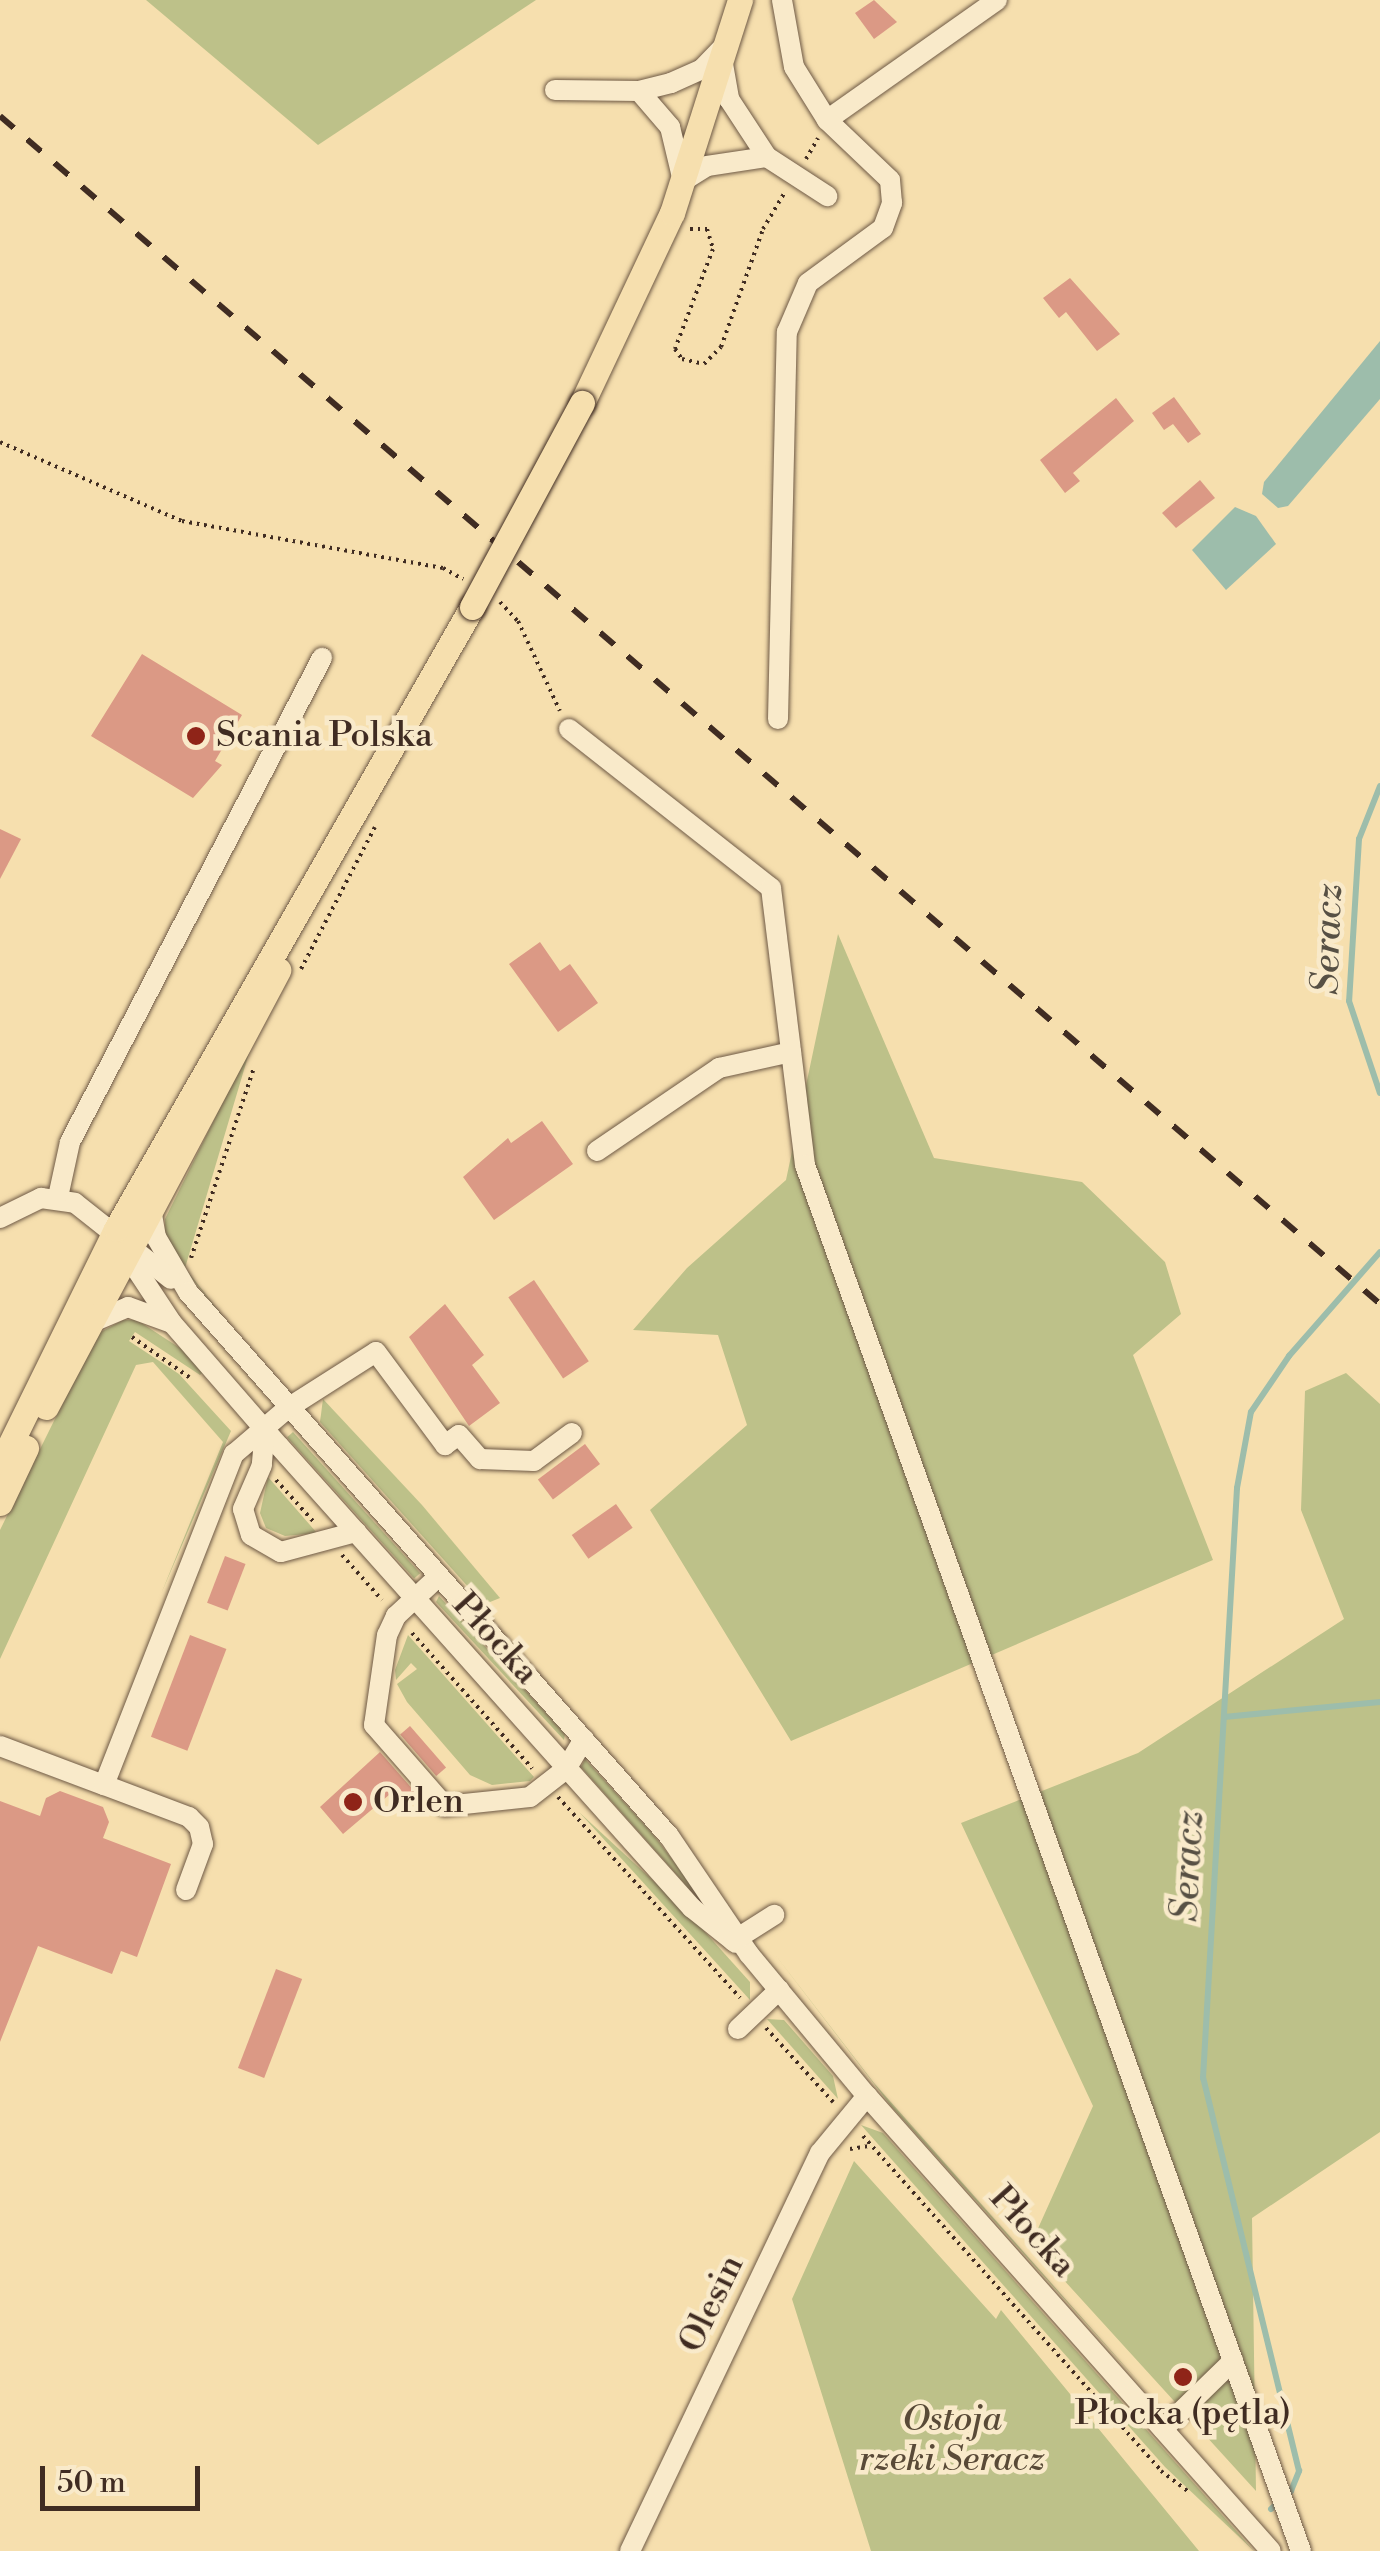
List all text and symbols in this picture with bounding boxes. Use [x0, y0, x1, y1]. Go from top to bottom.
place label: Scania Polska [216, 715, 433, 757]
marker: Scania Polska [185, 725, 207, 747]
water label: Seracz [1303, 882, 1353, 996]
street label: Płocka [443, 1585, 547, 1693]
place label: Orlen [373, 1781, 464, 1823]
marker: Orlen [342, 1791, 364, 1813]
water label: Seracz [1162, 1809, 1214, 1923]
street label: Płocka [980, 2178, 1084, 2286]
street label: Olesin [671, 2248, 753, 2360]
marker: Płocka (pętla) [1172, 2366, 1194, 2388]
place label: Płocka (pętla) [1075, 2393, 1291, 2435]
park label: Ostoja rzeki Seracz [859, 2399, 1045, 2481]
scale bar [45, 2446, 205, 2508]
text: 50 m [57, 2464, 126, 2502]

